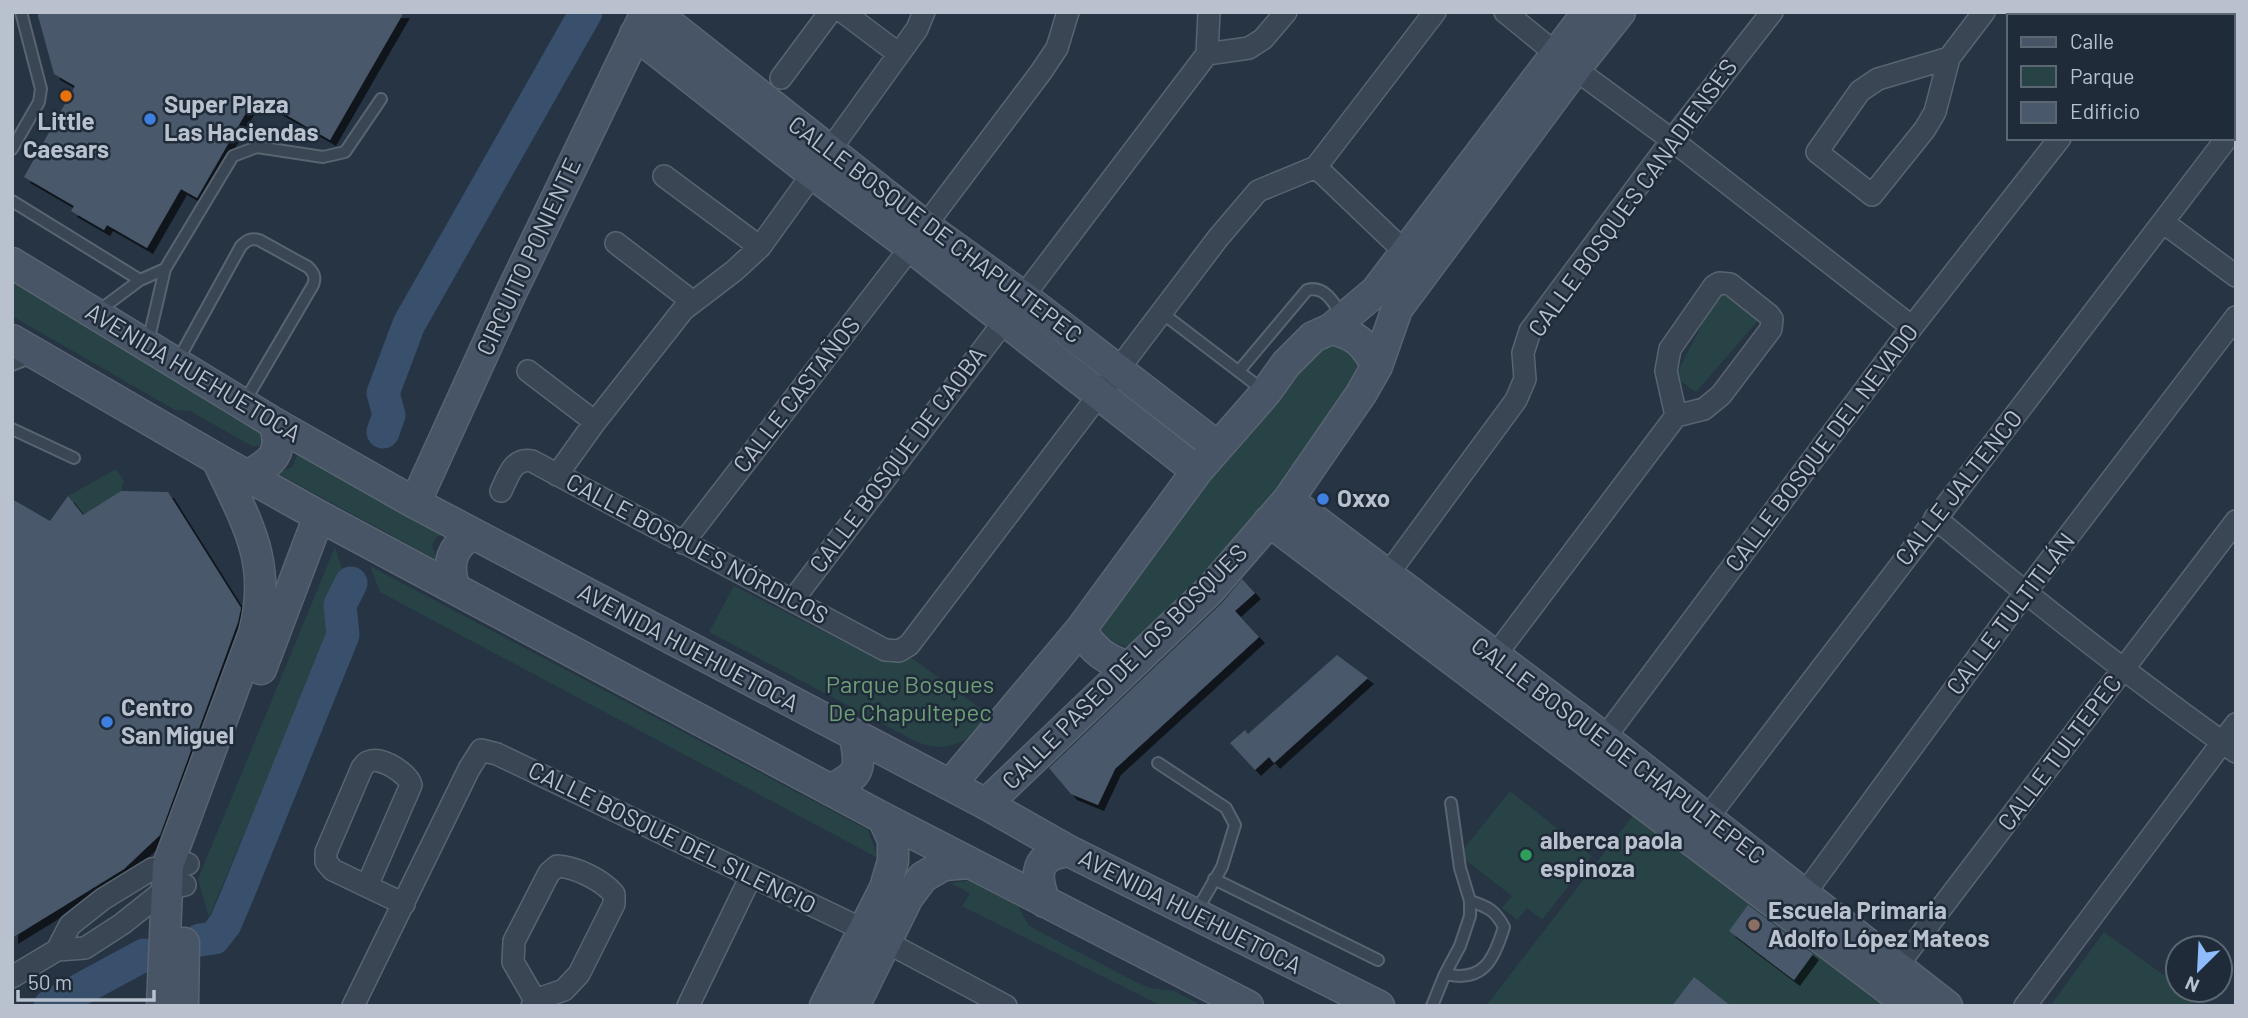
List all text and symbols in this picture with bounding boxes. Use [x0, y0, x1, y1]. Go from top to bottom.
legend [2007, 14, 2234, 140]
text: Calle [2070, 28, 2114, 53]
street label: CALLE BOSQUES CANADIENSES [1521, 52, 1742, 342]
text: Parque [2070, 63, 2135, 88]
marker: Little Caesars [58, 88, 74, 104]
place label: Super Plaza Las Haciendas [164, 89, 318, 146]
text: Edificio [2070, 98, 2140, 123]
place label: Little Caesars [23, 106, 109, 163]
street label: CALLE BOSQUE DE CHAPULTEPEC [783, 109, 1088, 349]
marker: Super Plaza Las Haciendas [142, 111, 158, 127]
street label: CIRCUITO PONIENTE [469, 153, 586, 360]
street label: AVENIDA HUEHUETOCA [81, 296, 307, 447]
street label: CALLE CASTAÑOS [726, 310, 866, 478]
street label: CALLE BOSQUE DEL NEVADO [1718, 317, 1924, 577]
street label: CALLE BOSQUE DE CAOBA [802, 340, 991, 578]
street label: CALLE JALTENCO [1888, 404, 2028, 571]
street label: CALLE BOSQUES NÓRDICOS [562, 466, 834, 629]
place label: Oxxo [1337, 483, 1390, 512]
marker: Oxxo [1315, 491, 1331, 507]
street label: CALLE TULTITLÁN [1939, 526, 2080, 700]
street label: CALLE PASEO DE LOS BOSQUES [995, 537, 1253, 795]
street label: AVENIDA HUEHUETOCA [573, 576, 804, 717]
street label: CALLE BOSQUE DE CHAPULTEPEC [1466, 630, 1771, 870]
street label: CALLE TULTEPEC [1991, 668, 2127, 836]
park label: Parque Bosques De Chapultepec [826, 669, 994, 726]
place label: Centro San Miguel [121, 692, 234, 749]
marker: Centro San Miguel [99, 714, 115, 730]
street label: CALLE BOSQUE DEL SILENCIO [524, 754, 821, 919]
place label: alberca paola espinoza [1540, 825, 1683, 882]
street label: AVENIDA HUEHUETOCA [1075, 842, 1307, 979]
marker: alberca paola espinoza [1518, 847, 1534, 863]
place label: Escuela Primaria Adolfo López Mateos [1768, 895, 1990, 952]
marker: Escuela Primaria Adolfo López Mateos [1746, 917, 1762, 933]
north arrow [2164, 934, 2234, 1004]
scale bar [18, 958, 154, 1002]
text: 50 m [28, 969, 72, 994]
text: N [2181, 972, 2202, 998]

